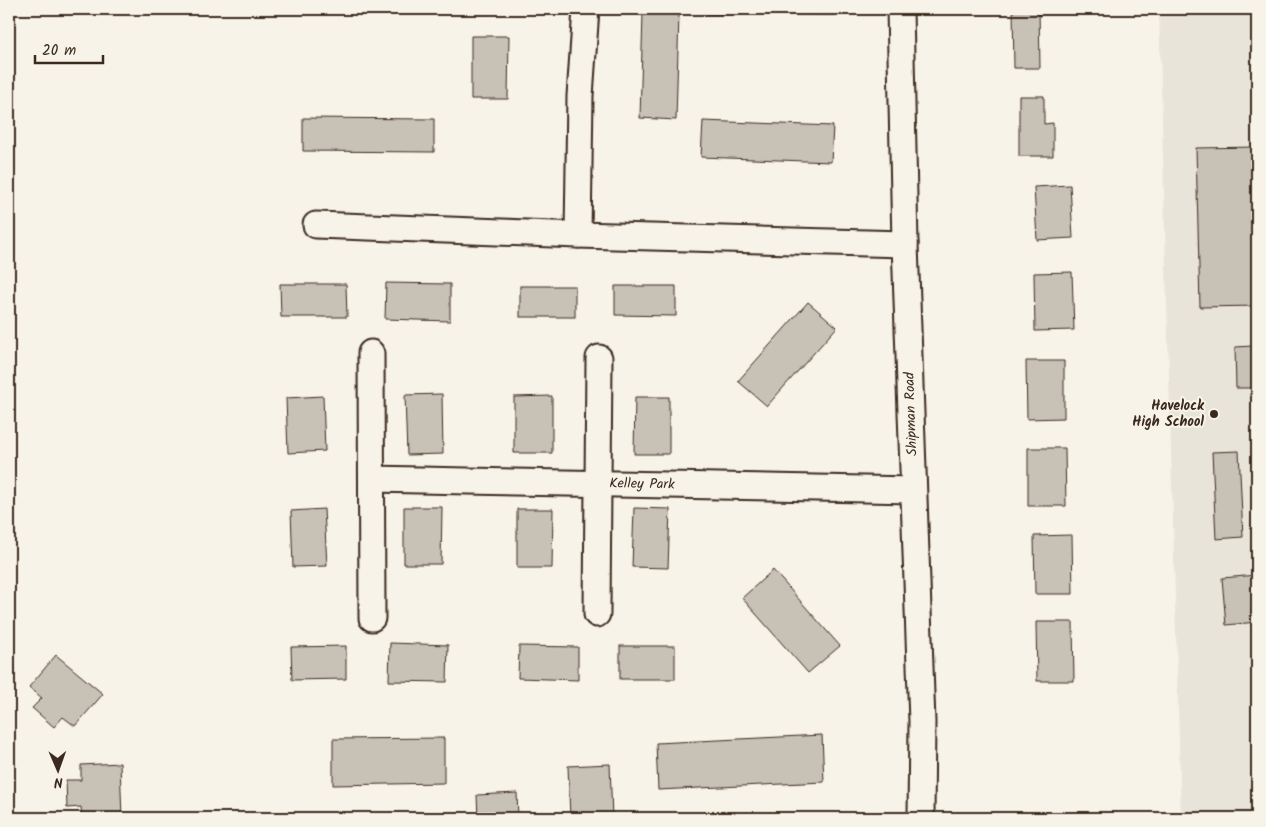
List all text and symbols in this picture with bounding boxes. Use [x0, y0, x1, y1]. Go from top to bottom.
scale bar [35, 32, 102, 64]
text: 20 m [42, 39, 76, 63]
street label: Shipman Road [899, 371, 923, 456]
place label: Havelock High School [1132, 395, 1205, 433]
marker: Havelock High School [1208, 408, 1220, 420]
street label: Kelley Park [609, 472, 675, 496]
north arrow [32, 744, 82, 794]
text: N [53, 771, 63, 793]

